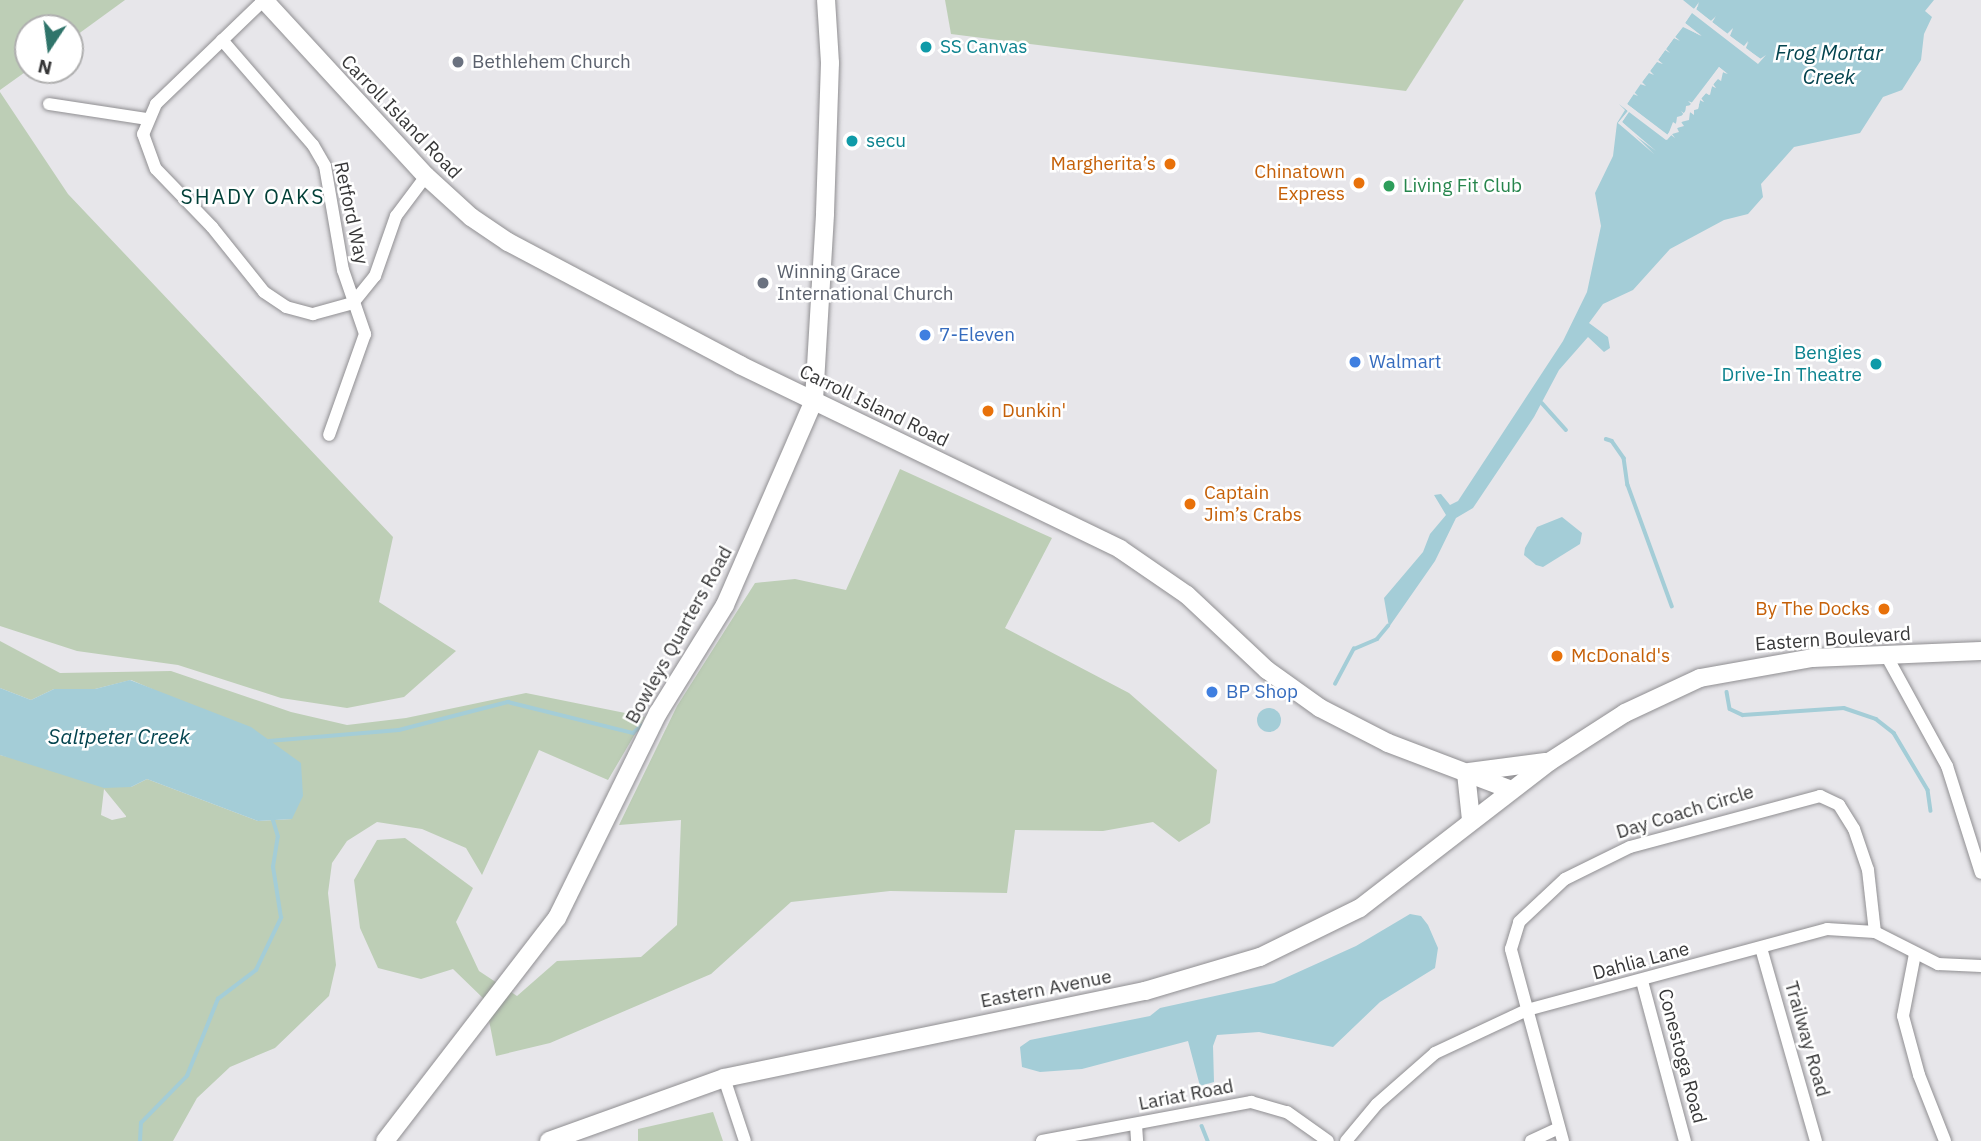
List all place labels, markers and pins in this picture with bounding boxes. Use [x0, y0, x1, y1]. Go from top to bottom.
place label: SS Canvas [940, 36, 1028, 58]
marker: SS Canvas [918, 39, 934, 55]
place label: Bethlehem Church [472, 51, 631, 73]
marker: Bethlehem Church [450, 54, 466, 70]
place label: secu [866, 130, 906, 152]
marker: secu [844, 133, 860, 149]
place label: Margherita’s [1051, 153, 1156, 175]
marker: Margherita’s [1162, 156, 1178, 172]
place label: Chinatown Express [1254, 161, 1345, 205]
marker: Chinatown Express [1351, 175, 1367, 191]
place label: Living Fit Club [1403, 175, 1522, 197]
marker: Living Fit Club [1381, 178, 1397, 194]
place label: Winning Grace International Church [777, 261, 954, 305]
marker: Winning Grace International Church [755, 275, 771, 291]
place label: 7-Eleven [939, 324, 1015, 346]
marker: 7-Eleven [917, 327, 933, 343]
place label: Bengies Drive-In Theatre [1722, 342, 1862, 386]
place label: Walmart [1369, 351, 1442, 373]
marker: Walmart [1347, 354, 1363, 370]
marker: Bengies Drive-In Theatre [1868, 356, 1884, 372]
place label: Dunkin' [1002, 400, 1066, 422]
marker: Dunkin' [980, 403, 996, 419]
place label: Captain Jim’s Crabs [1204, 482, 1302, 526]
marker: Captain Jim’s Crabs [1182, 496, 1198, 512]
place label: By The Docks [1755, 598, 1870, 620]
marker: By The Docks [1876, 601, 1892, 617]
place label: McDonald's [1571, 645, 1670, 667]
marker: McDonald's [1549, 648, 1565, 664]
place label: BP Shop [1226, 681, 1298, 703]
marker: BP Shop [1204, 684, 1220, 700]

